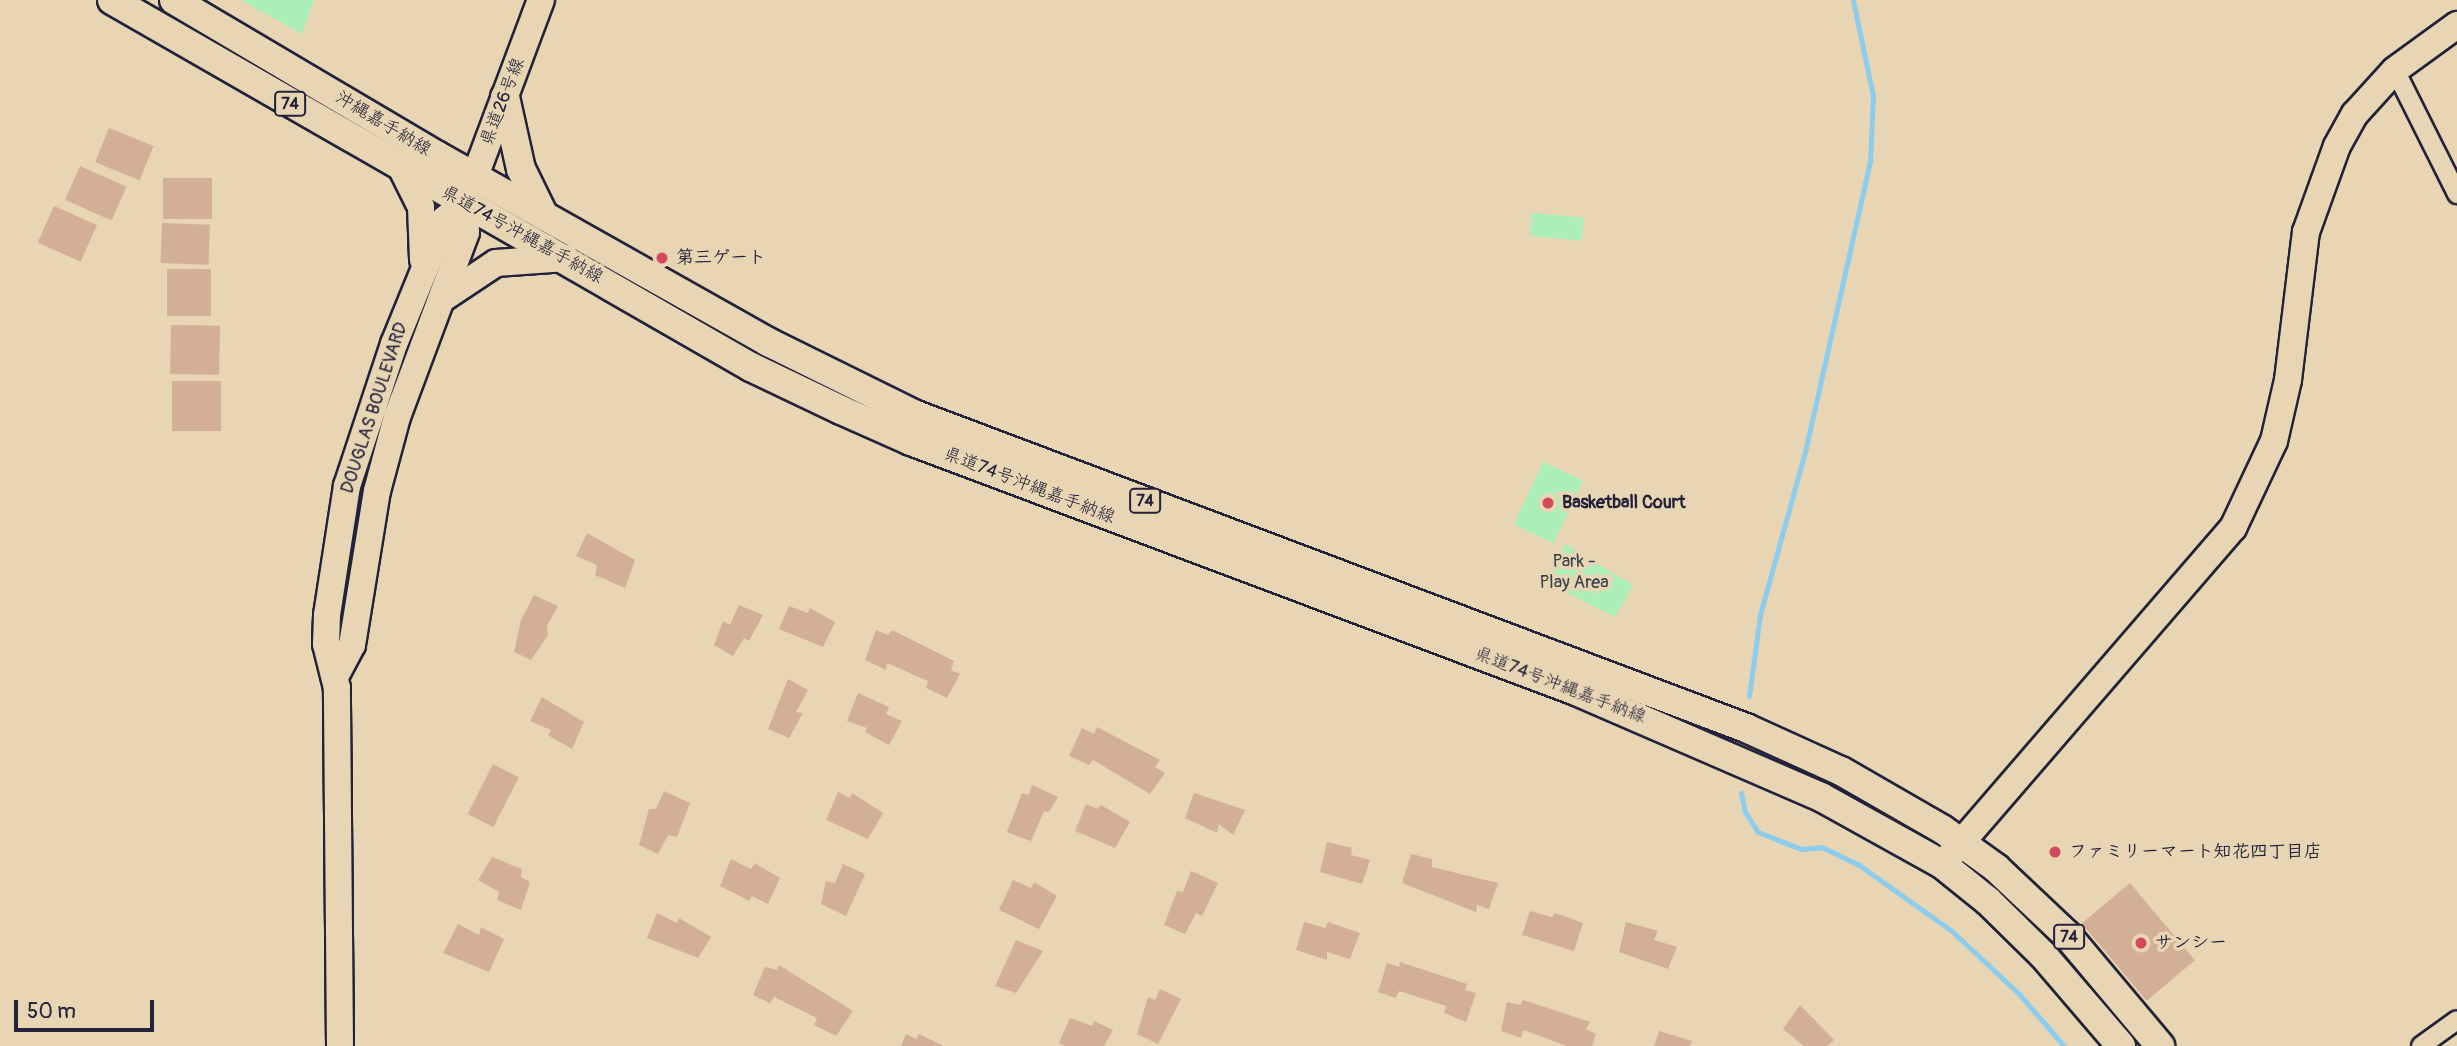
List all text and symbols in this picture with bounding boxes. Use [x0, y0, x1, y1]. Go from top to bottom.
street label: 県道26号線 [476, 55, 530, 149]
street label: 沖縄嘉手納線 [331, 87, 435, 161]
road number: 74 [272, 92, 308, 116]
street label: 県道74号沖縄嘉手納線 [437, 181, 607, 289]
place label: 第三ゲート [676, 247, 766, 269]
marker: 第三ゲート [654, 250, 670, 266]
street label: DOUGLAS BOULEVARD [337, 320, 413, 496]
street label: 県道74号沖縄嘉手納線 [940, 443, 1118, 529]
road number: 74 [1128, 488, 1162, 514]
place label: Basketball Court [1562, 492, 1685, 514]
marker: Basketball Court [1540, 495, 1556, 511]
park label: Park - Play Area [1539, 552, 1609, 594]
street label: 県道74号沖縄嘉手納線 [1471, 643, 1649, 729]
place label: ファミリーマート知花四丁目店 [2069, 841, 2321, 863]
marker: ファミリーマート知花四丁目店 [2047, 844, 2063, 860]
road number: 74 [2052, 925, 2086, 950]
place label: サンシー [2155, 932, 2227, 954]
marker: サンシー [2133, 935, 2149, 951]
scale bar [18, 986, 158, 1030]
text: 50 m [27, 998, 76, 1025]

